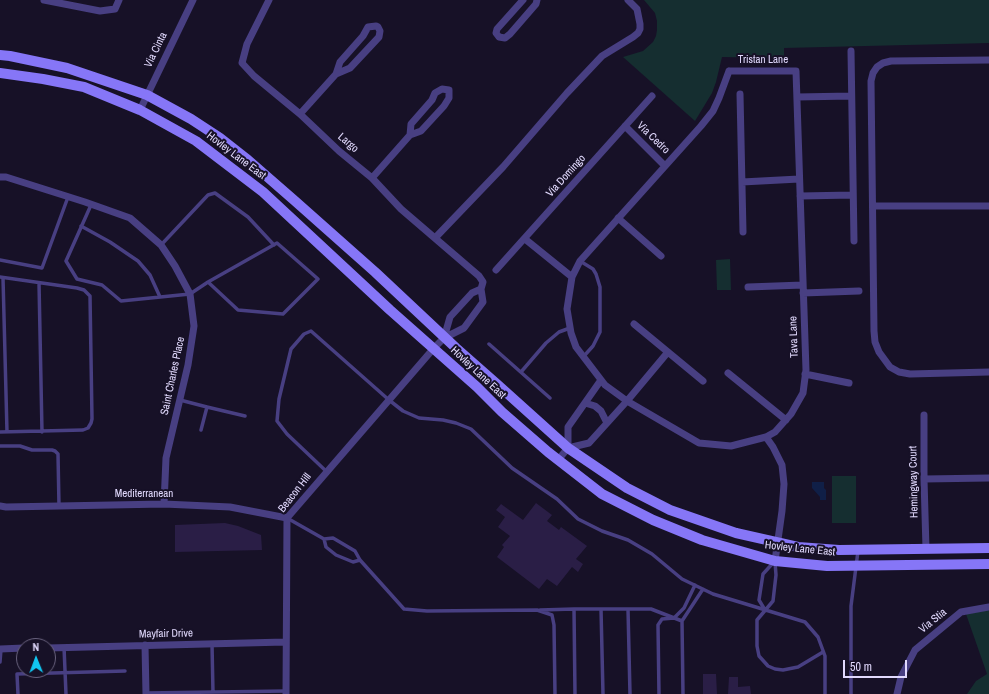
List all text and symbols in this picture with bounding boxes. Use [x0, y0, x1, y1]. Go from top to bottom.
street label: Via Cinta [142, 30, 170, 70]
street label: Tristan Lane [738, 53, 788, 67]
street label: Via Cedro [634, 119, 672, 157]
street label: Hovley Lane East [204, 129, 268, 183]
street label: Largo [335, 130, 361, 156]
street label: Via Domingo [544, 152, 588, 200]
street label: Tava Lane [787, 316, 801, 358]
street label: Saint Charles Place [158, 336, 188, 416]
street label: Hovley Lane East [448, 344, 508, 402]
street label: Hemingway Court [907, 446, 921, 518]
street label: Beacon Hill [276, 471, 314, 515]
street label: Mediterranean [115, 487, 173, 501]
street label: Hovley Lane East [764, 539, 836, 559]
street label: Via Stia [916, 606, 950, 636]
street label: Mayfair Drive [139, 627, 193, 641]
north arrow [16, 638, 56, 678]
text: N [32, 640, 39, 654]
scale bar [845, 652, 909, 678]
text: 50 m [850, 659, 872, 675]

